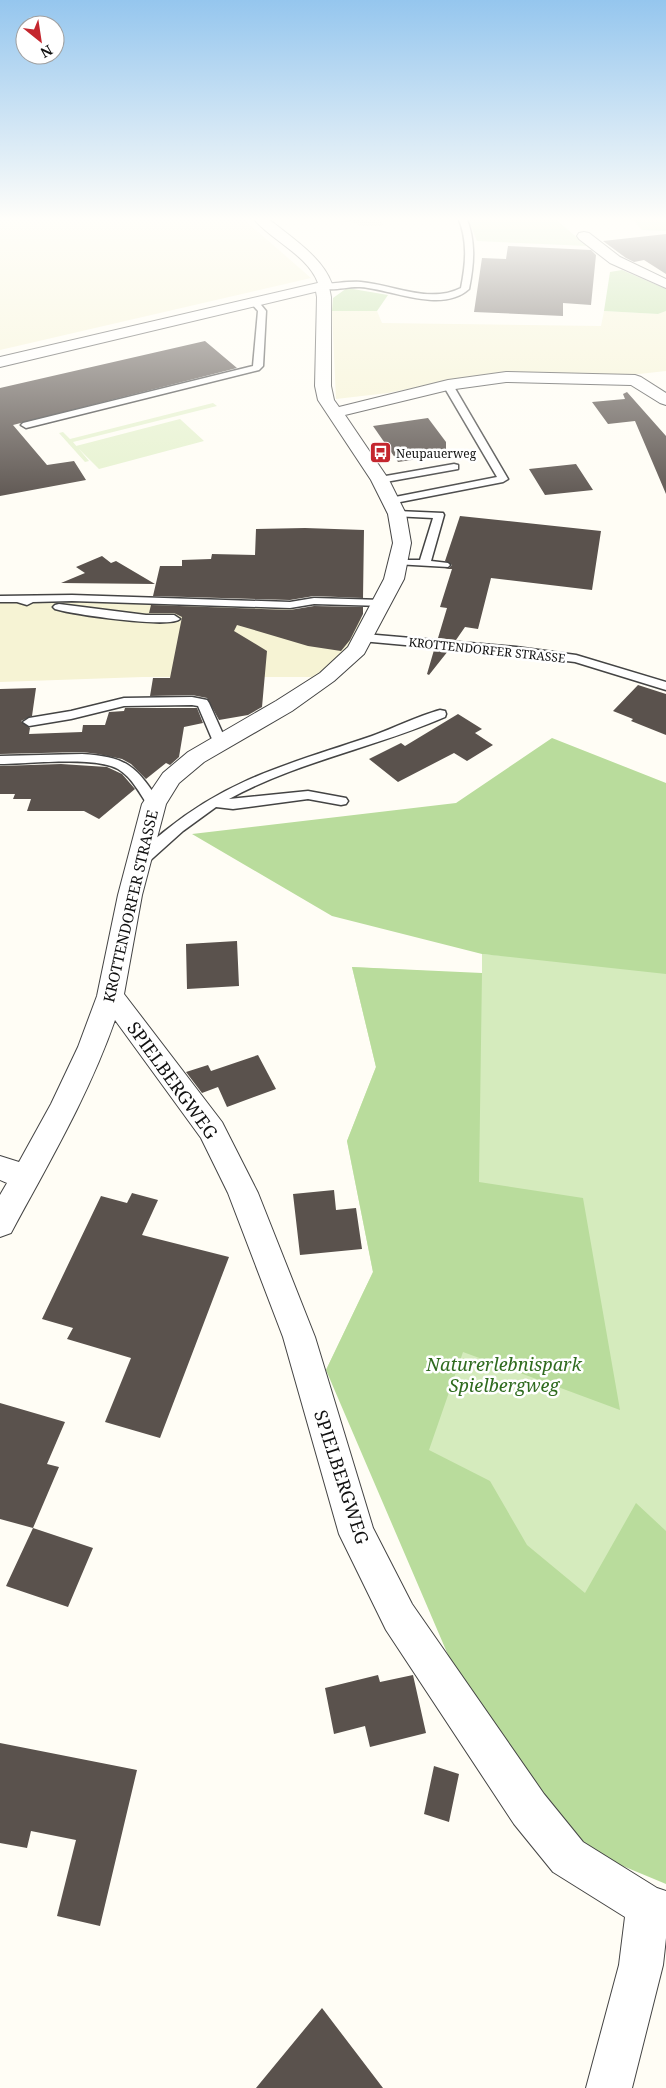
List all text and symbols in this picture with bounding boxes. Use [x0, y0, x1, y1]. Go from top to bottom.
north arrow [15, 15, 65, 65]
text: N [37, 41, 56, 63]
bus stop icon: Neupauerweg [368, 441, 392, 465]
place label: Neupauerweg [396, 445, 477, 462]
street label: KROTTENDORFER STRASSE [408, 633, 566, 667]
street label: KROTTENDORFER STRASSE [98, 808, 162, 1004]
street label: SPIELBERGWEG [122, 1016, 224, 1144]
park label: Naturerlebnispark Spielbergweg [425, 1352, 582, 1397]
street label: SPIELBERGWEG [309, 1407, 375, 1547]

